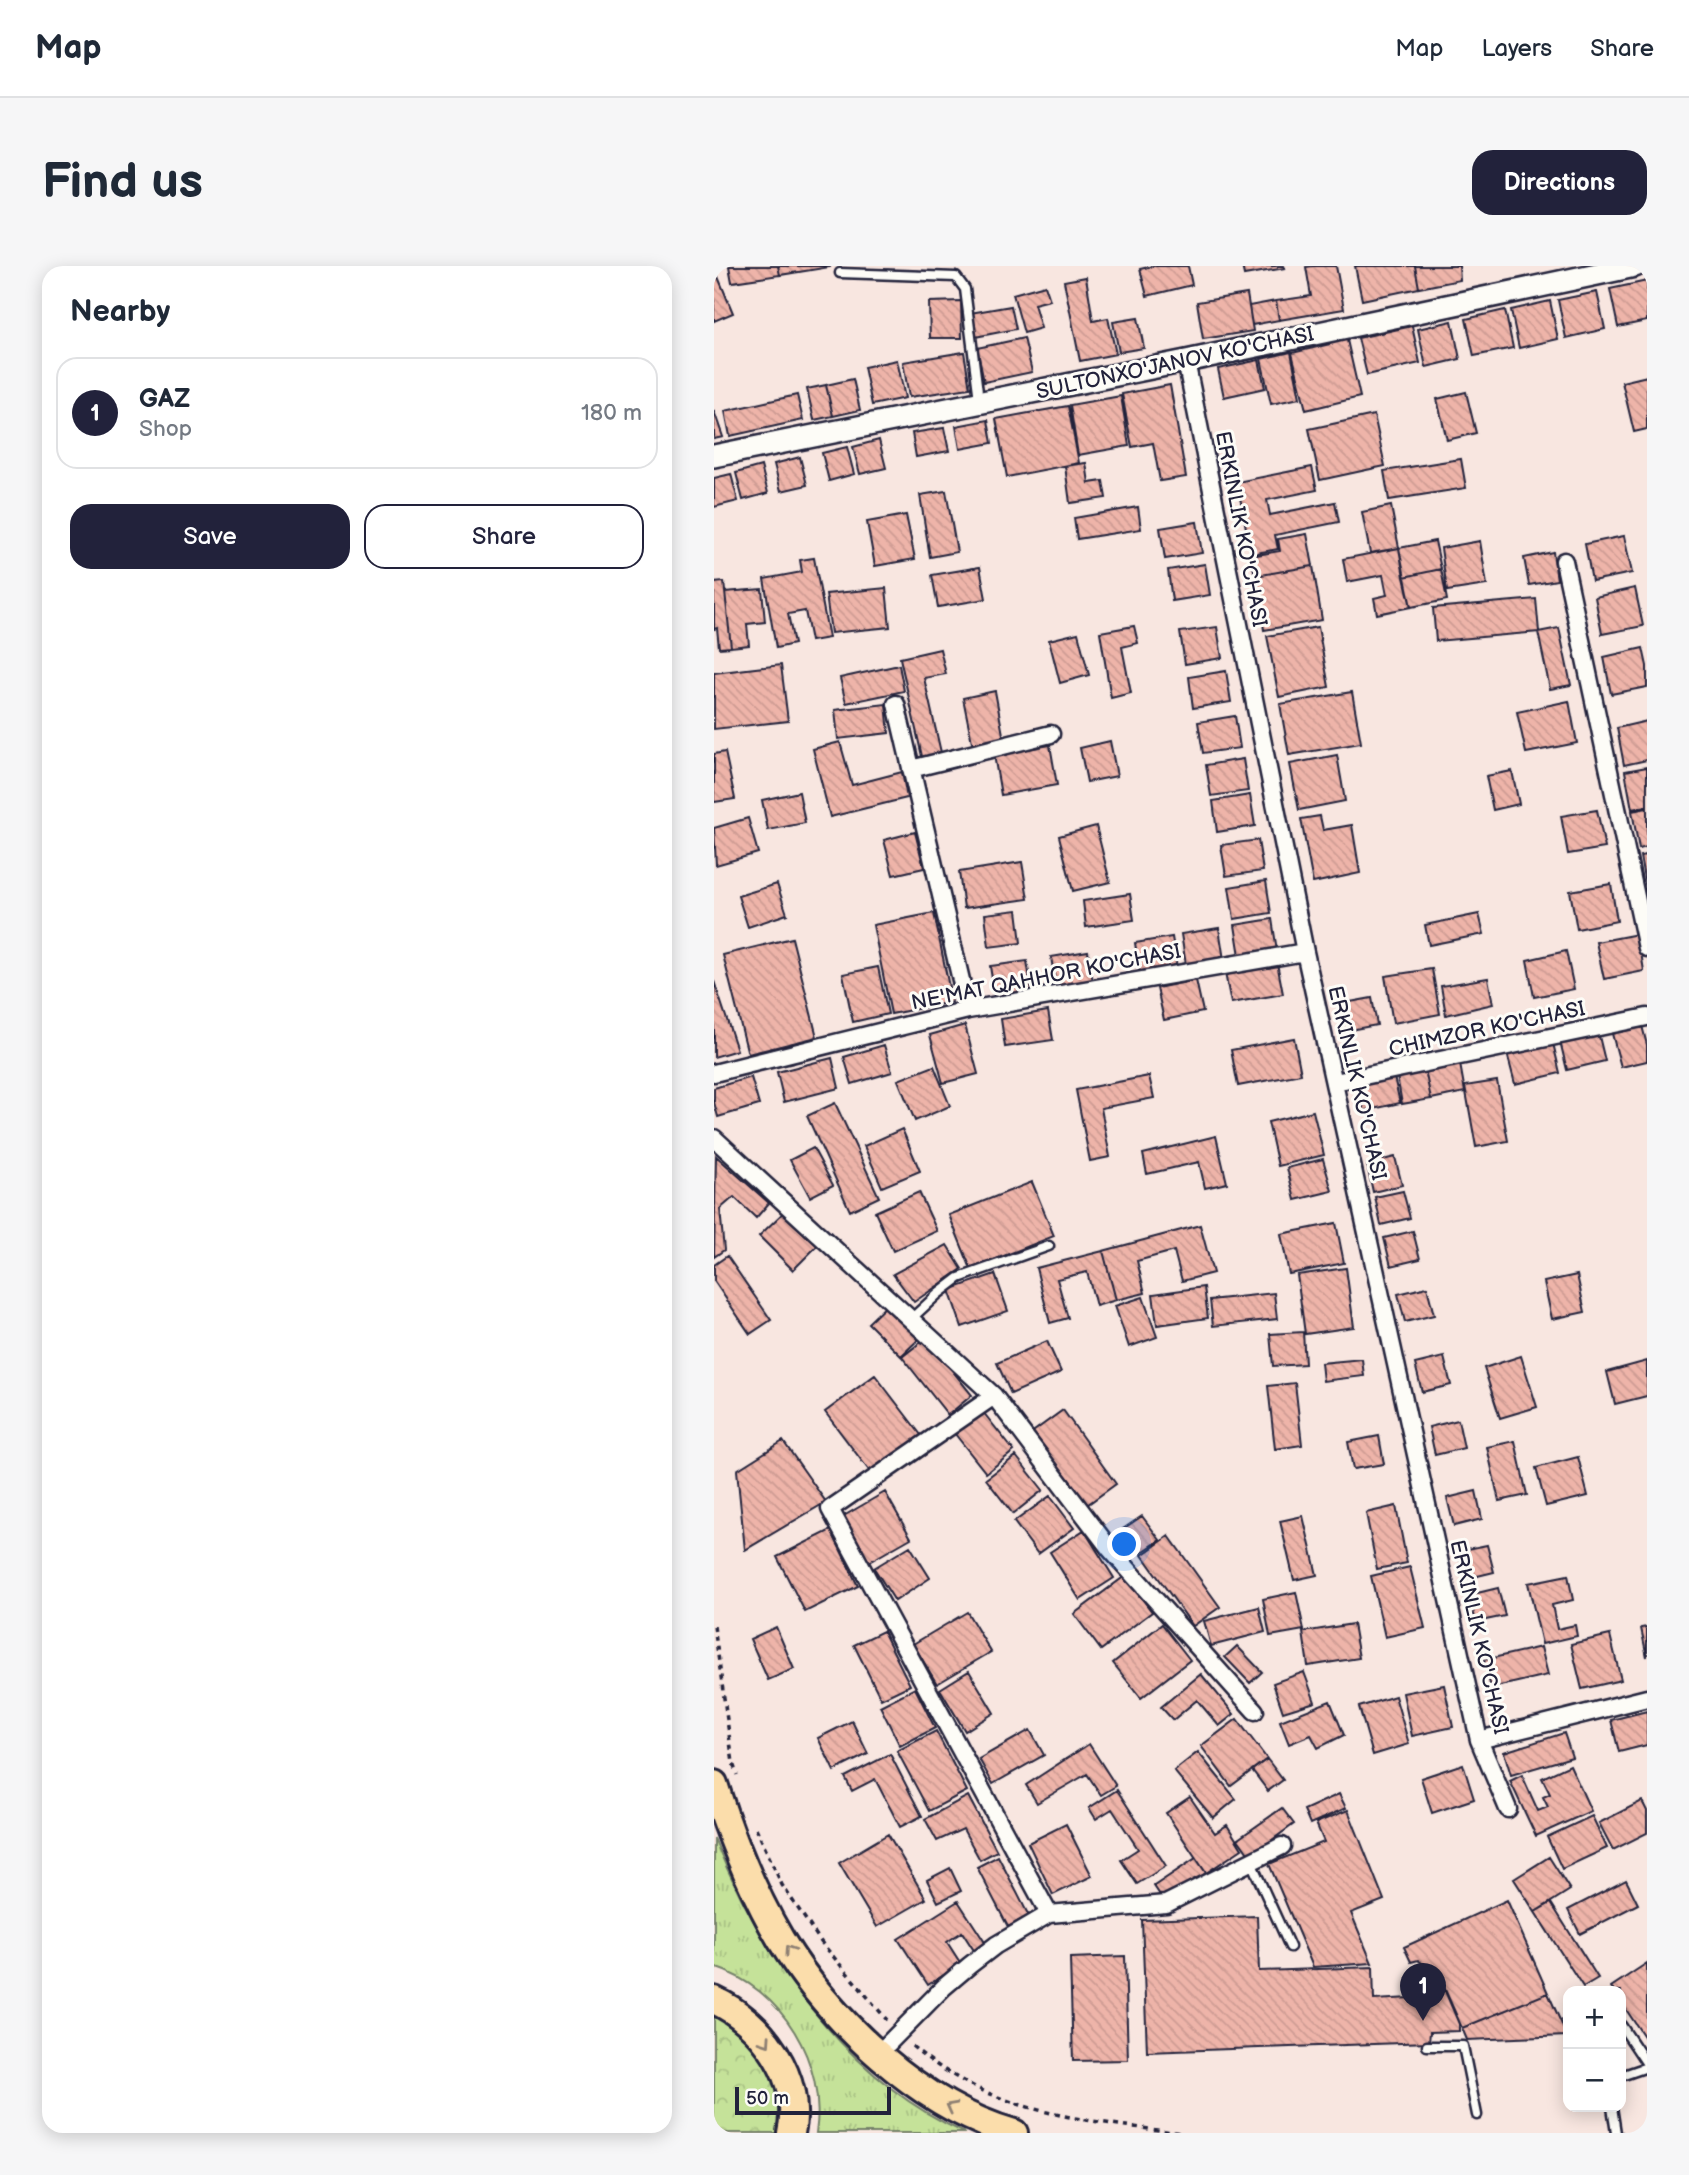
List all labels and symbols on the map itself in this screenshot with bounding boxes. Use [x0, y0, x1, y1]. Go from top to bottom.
street label: SULTONXO'JANOV KO'CHASI [1034, 321, 1316, 405]
street label: ERKINLIK KO'CHASI [1210, 429, 1272, 629]
street label: NE'MAT QAHHOR KO'CHASI [909, 939, 1183, 1015]
street label: ERKINLIK KO'CHASI [1322, 983, 1392, 1183]
street label: CHIMZOR KO'CHASI [1387, 996, 1587, 1062]
your location [1107, 1527, 1141, 1561]
street label: ERKINLIK KO'CHASI [1444, 1537, 1514, 1737]
one-way arrow [785, 1945, 797, 1958]
pin: 1 [1400, 1963, 1446, 2021]
one-way arrow [758, 2034, 771, 2047]
scale bar [735, 2084, 891, 2116]
one-way arrow [946, 2102, 958, 2115]

